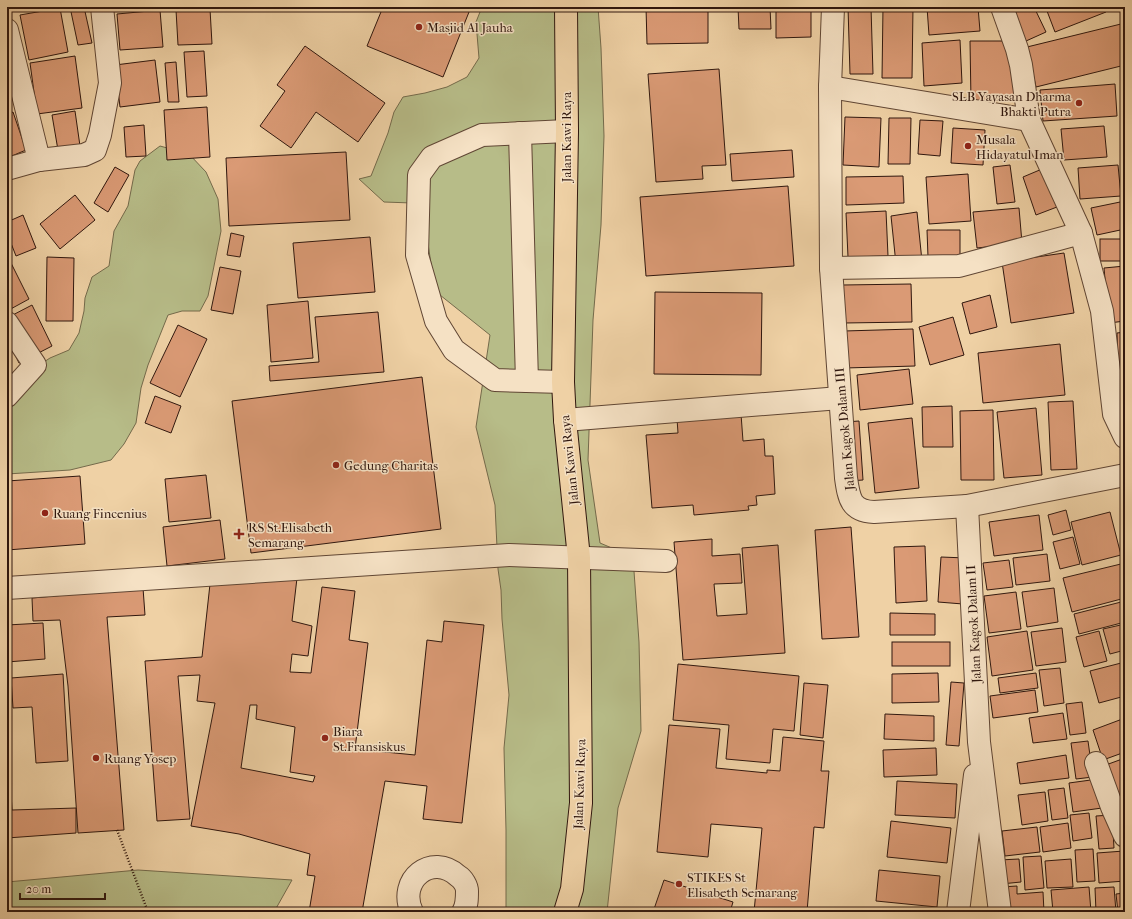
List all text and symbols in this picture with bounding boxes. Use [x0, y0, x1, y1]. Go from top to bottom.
place label: Masjid Al Jauha [427, 20, 514, 35]
marker: Masjid Al Jauha [414, 22, 424, 32]
place label: SLB Yayasan Dharma Bhakti Putra [952, 89, 1072, 119]
street label: Jalan Kawi Raya [559, 91, 574, 183]
marker: SLB Yayasan Dharma Bhakti Putra [1074, 98, 1084, 108]
place label: Musala Hidayatul Iman [976, 132, 1064, 162]
marker: Musala Hidayatul Iman [963, 141, 973, 151]
street label: Jalan Kagok Dalam III [832, 367, 857, 492]
street label: Jalan Kawi Raya [557, 413, 582, 507]
place label: Gedung Charitas [344, 458, 438, 473]
marker: Gedung Charitas [331, 460, 341, 470]
place label: Ruang Fincenius [53, 506, 147, 521]
marker: Ruang Fincenius [40, 508, 50, 518]
place label: RS St.Elisabeth Semarang [248, 520, 333, 550]
marker: RS St.Elisabeth Semarang [233, 528, 245, 540]
street label: Jalan Kagok Dalam II [963, 564, 984, 684]
place label: Biara St.Fransiskus [333, 724, 405, 754]
marker: Biara St.Fransiskus [320, 733, 330, 743]
street label: Jalan Kawi Raya [570, 738, 589, 830]
place label: Ruang Yosep [104, 751, 176, 766]
marker: Ruang Yosep [91, 753, 101, 763]
place label: STIKES St Elisabeth Semarang [687, 870, 798, 900]
scale bar [20, 875, 105, 901]
marker: STIKES St Elisabeth Semarang [674, 879, 684, 889]
text: 20 m [26, 882, 51, 896]

